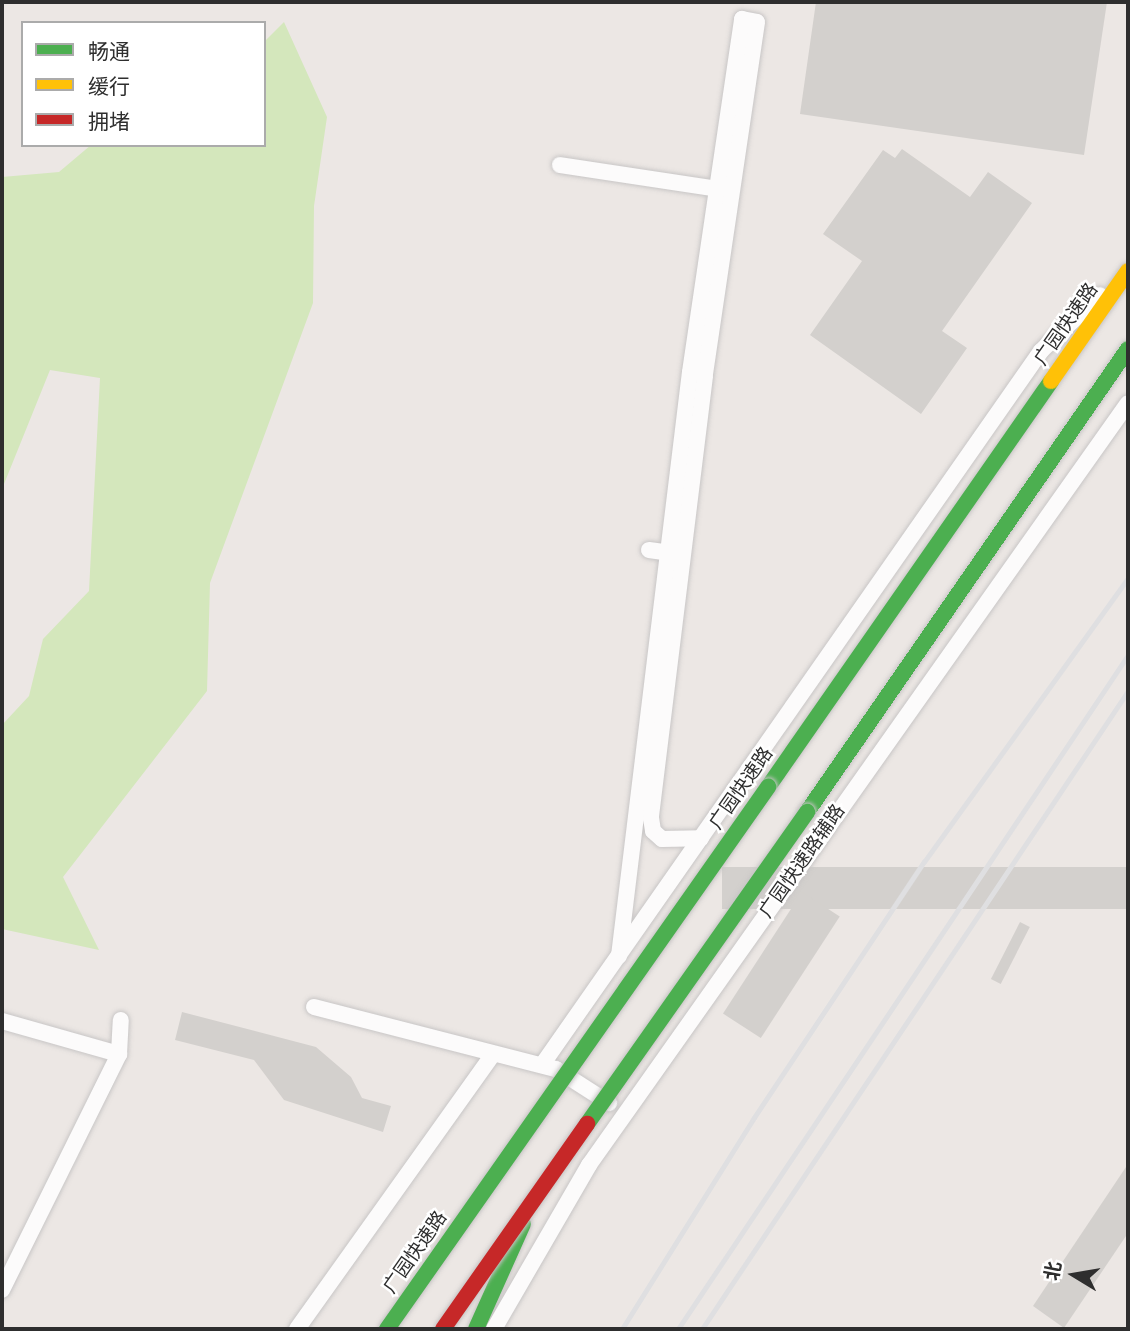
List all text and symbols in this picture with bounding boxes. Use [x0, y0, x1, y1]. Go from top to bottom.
legend [21, 21, 266, 147]
text: 畅通 [88, 39, 130, 65]
text: 缓行 [88, 74, 130, 100]
text: 拥堵 [88, 109, 130, 135]
street label: 广园快速路 [1029, 279, 1103, 369]
street label: 广园快速路 [704, 743, 778, 833]
street label: 广园快速路辅路 [755, 800, 849, 922]
street label: 广园快速路 [378, 1207, 452, 1297]
north arrow [1039, 1240, 1109, 1310]
text: 北 [1040, 1259, 1066, 1282]

